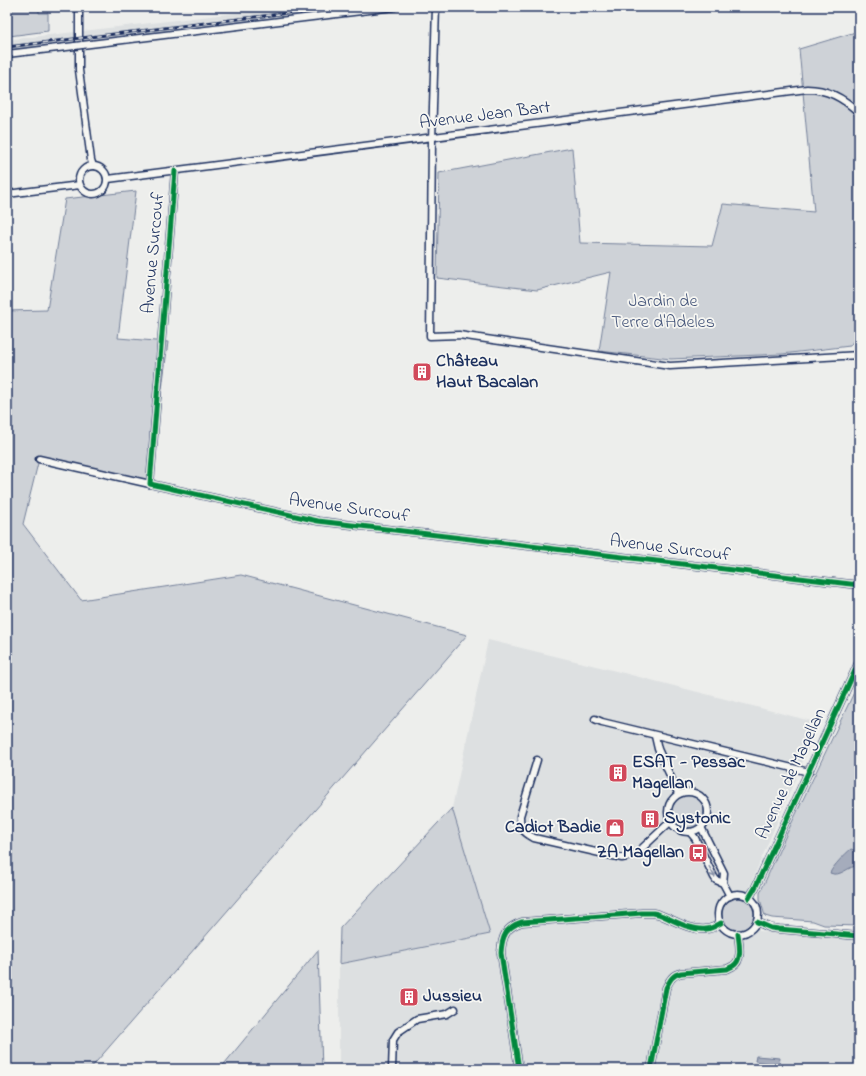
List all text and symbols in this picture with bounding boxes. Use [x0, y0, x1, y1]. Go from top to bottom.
street label: Avenue Jean Bart [418, 95, 552, 137]
street label: Avenue Surcouf [136, 191, 172, 315]
park label: Jardin de Terre d'Adeles [611, 289, 715, 336]
place label: Château Haut Bacalan [436, 349, 538, 396]
building icon: Château Haut Bacalan [411, 361, 433, 383]
street label: Avenue Surcouf [287, 488, 412, 530]
street label: Avenue Surcouf [608, 529, 733, 569]
street label: Avenue de Magellan [750, 704, 835, 844]
place label: ESAT - Pessac Magellan [632, 750, 746, 798]
building icon: ESAT - Pessac Magellan [607, 762, 629, 784]
place label: Systonic [664, 806, 731, 833]
building icon: Systonic [639, 808, 661, 830]
place label: Cadiot Badie [505, 815, 602, 841]
shop icon: Cadiot Badie [604, 817, 626, 839]
place label: ZA Magellan [597, 840, 684, 867]
bus stop icon: ZA Magellan [687, 842, 709, 864]
one-way arrow [708, 866, 716, 878]
place label: Jussieu [423, 984, 482, 1010]
building icon: Jussieu [398, 986, 420, 1008]

